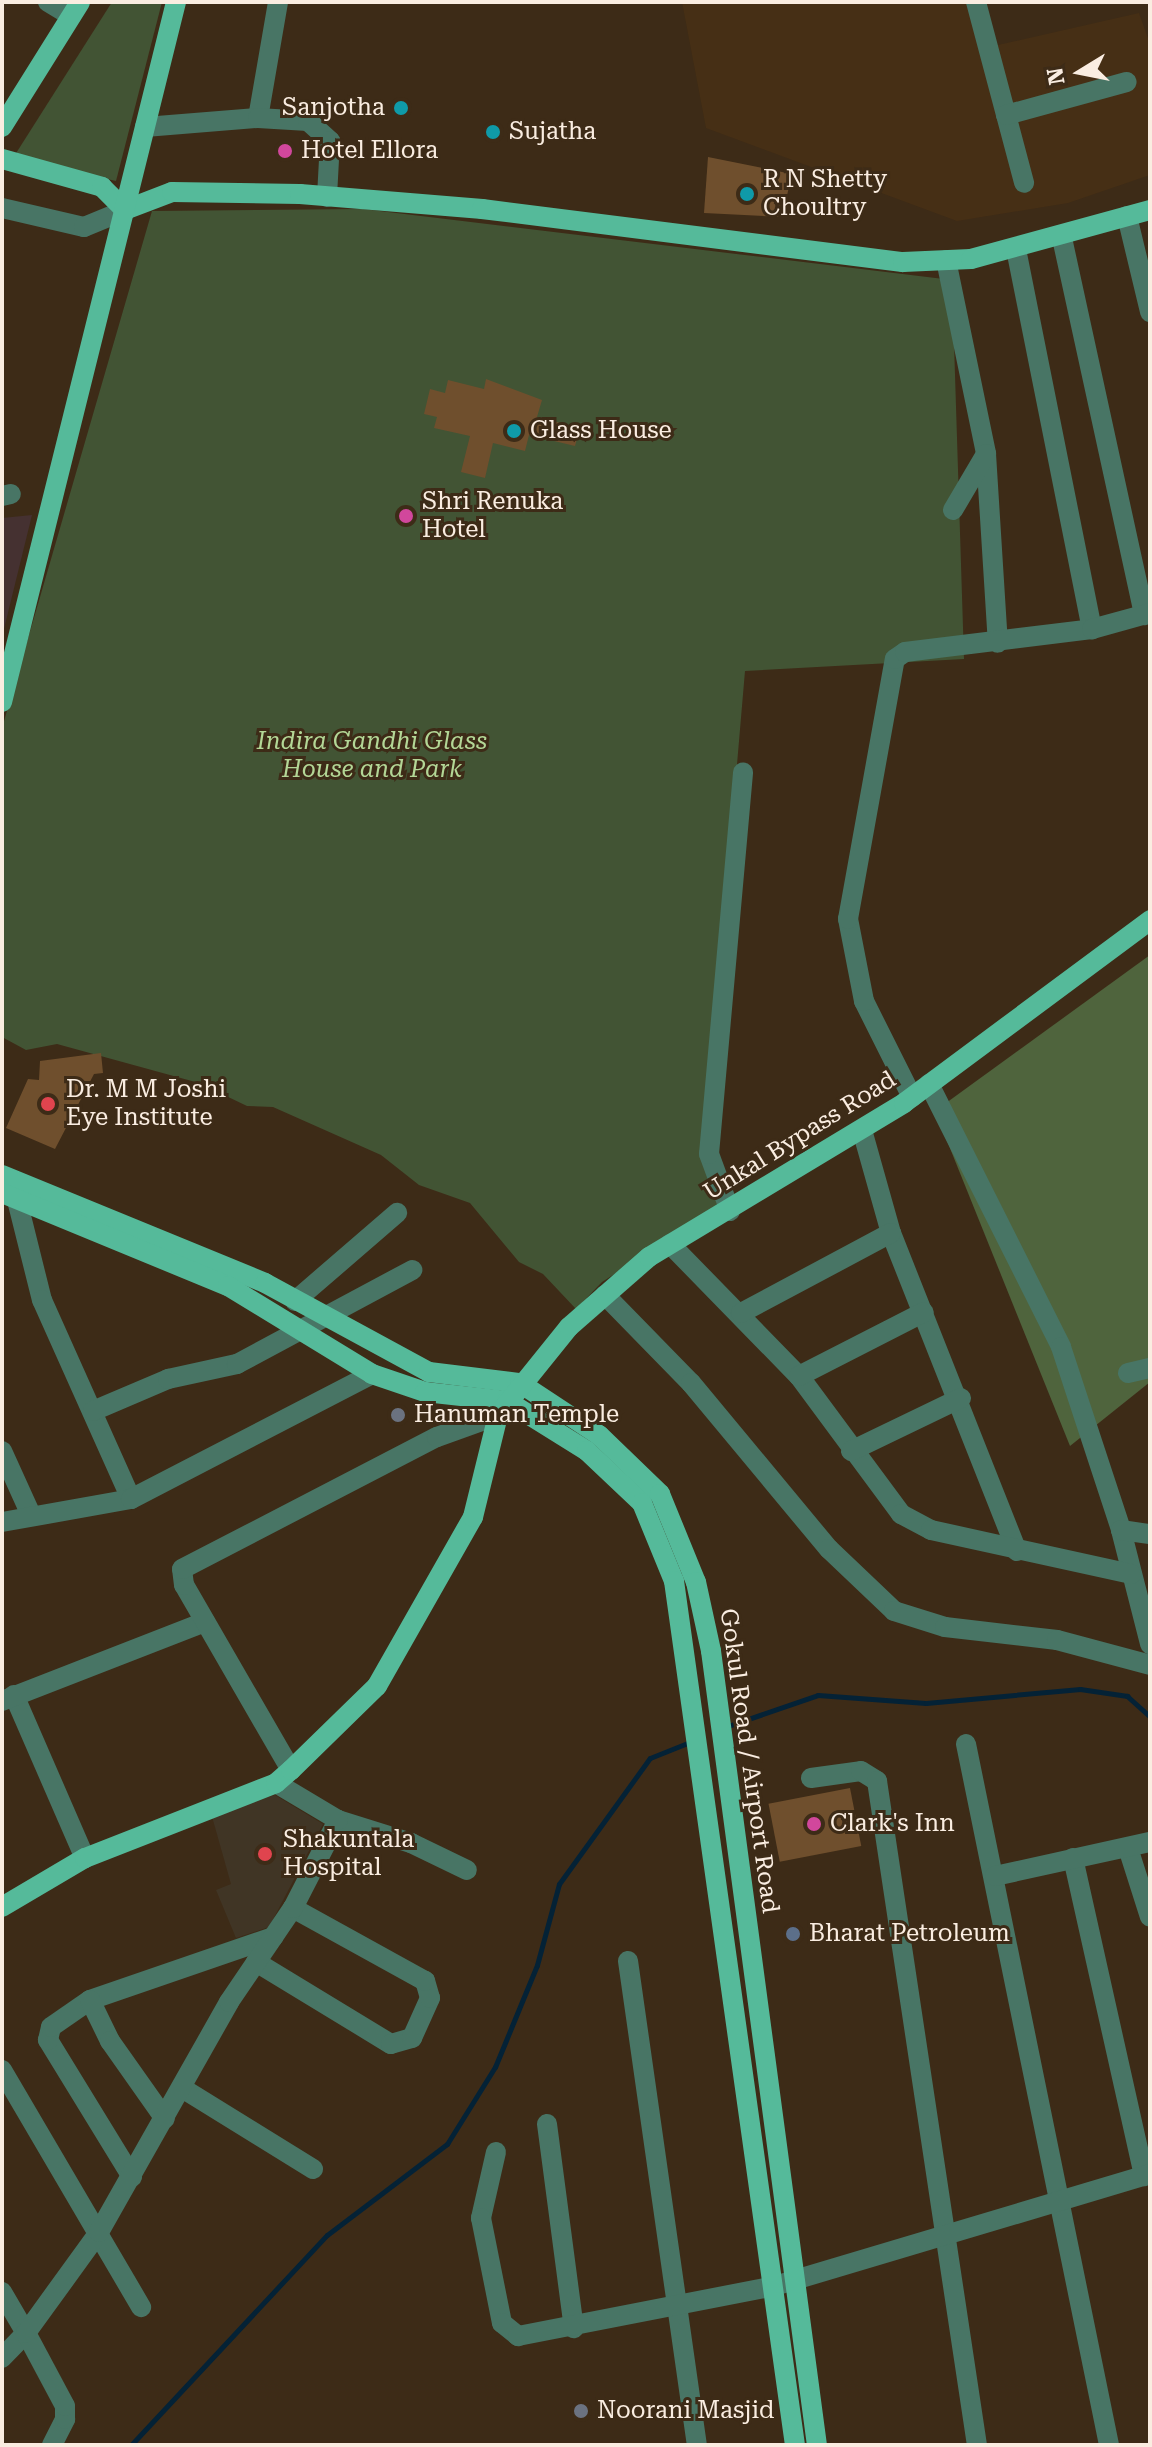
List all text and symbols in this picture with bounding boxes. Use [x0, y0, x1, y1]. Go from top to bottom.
north arrow [1040, 32, 1120, 112]
text: N [1042, 66, 1070, 87]
place label: Sanjotha [282, 94, 385, 122]
marker: Sanjotha [392, 99, 410, 117]
place label: Sujatha [509, 118, 596, 146]
marker: Sujatha [484, 123, 502, 141]
place label: Hotel Ellora [301, 137, 438, 165]
marker: Hotel Ellora [276, 142, 294, 160]
place label: R N Shetty Choultry [763, 166, 887, 222]
marker: R N Shetty Choultry [738, 185, 756, 203]
place label: Glass House [530, 417, 672, 445]
marker: Glass House [505, 422, 523, 440]
place label: Shri Renuka Hotel [422, 488, 563, 544]
marker: Shri Renuka Hotel [397, 507, 415, 525]
park label: Indira Gandhi Glass House and Park [257, 728, 487, 784]
street label: Unkal Bypass Road [699, 1065, 901, 1207]
place label: Dr. M M Joshi Eye Institute [66, 1076, 226, 1132]
marker: Dr. M M Joshi Eye Institute [37, 1093, 59, 1115]
place label: Hanuman Temple [414, 1401, 619, 1429]
marker: Hanuman Temple [389, 1406, 407, 1424]
street label: Gokul Road / Airport Road [713, 1607, 785, 1915]
place label: Clark's Inn [830, 1810, 955, 1838]
marker: Clark's Inn [805, 1815, 823, 1833]
place label: Shakuntala Hospital [283, 1826, 414, 1882]
marker: Shakuntala Hospital [254, 1843, 276, 1865]
place label: Bharat Petroleum [809, 1920, 1010, 1948]
marker: Bharat Petroleum [784, 1925, 802, 1943]
place label: Noorani Masjid [597, 2397, 775, 2425]
marker: Noorani Masjid [572, 2402, 590, 2420]

